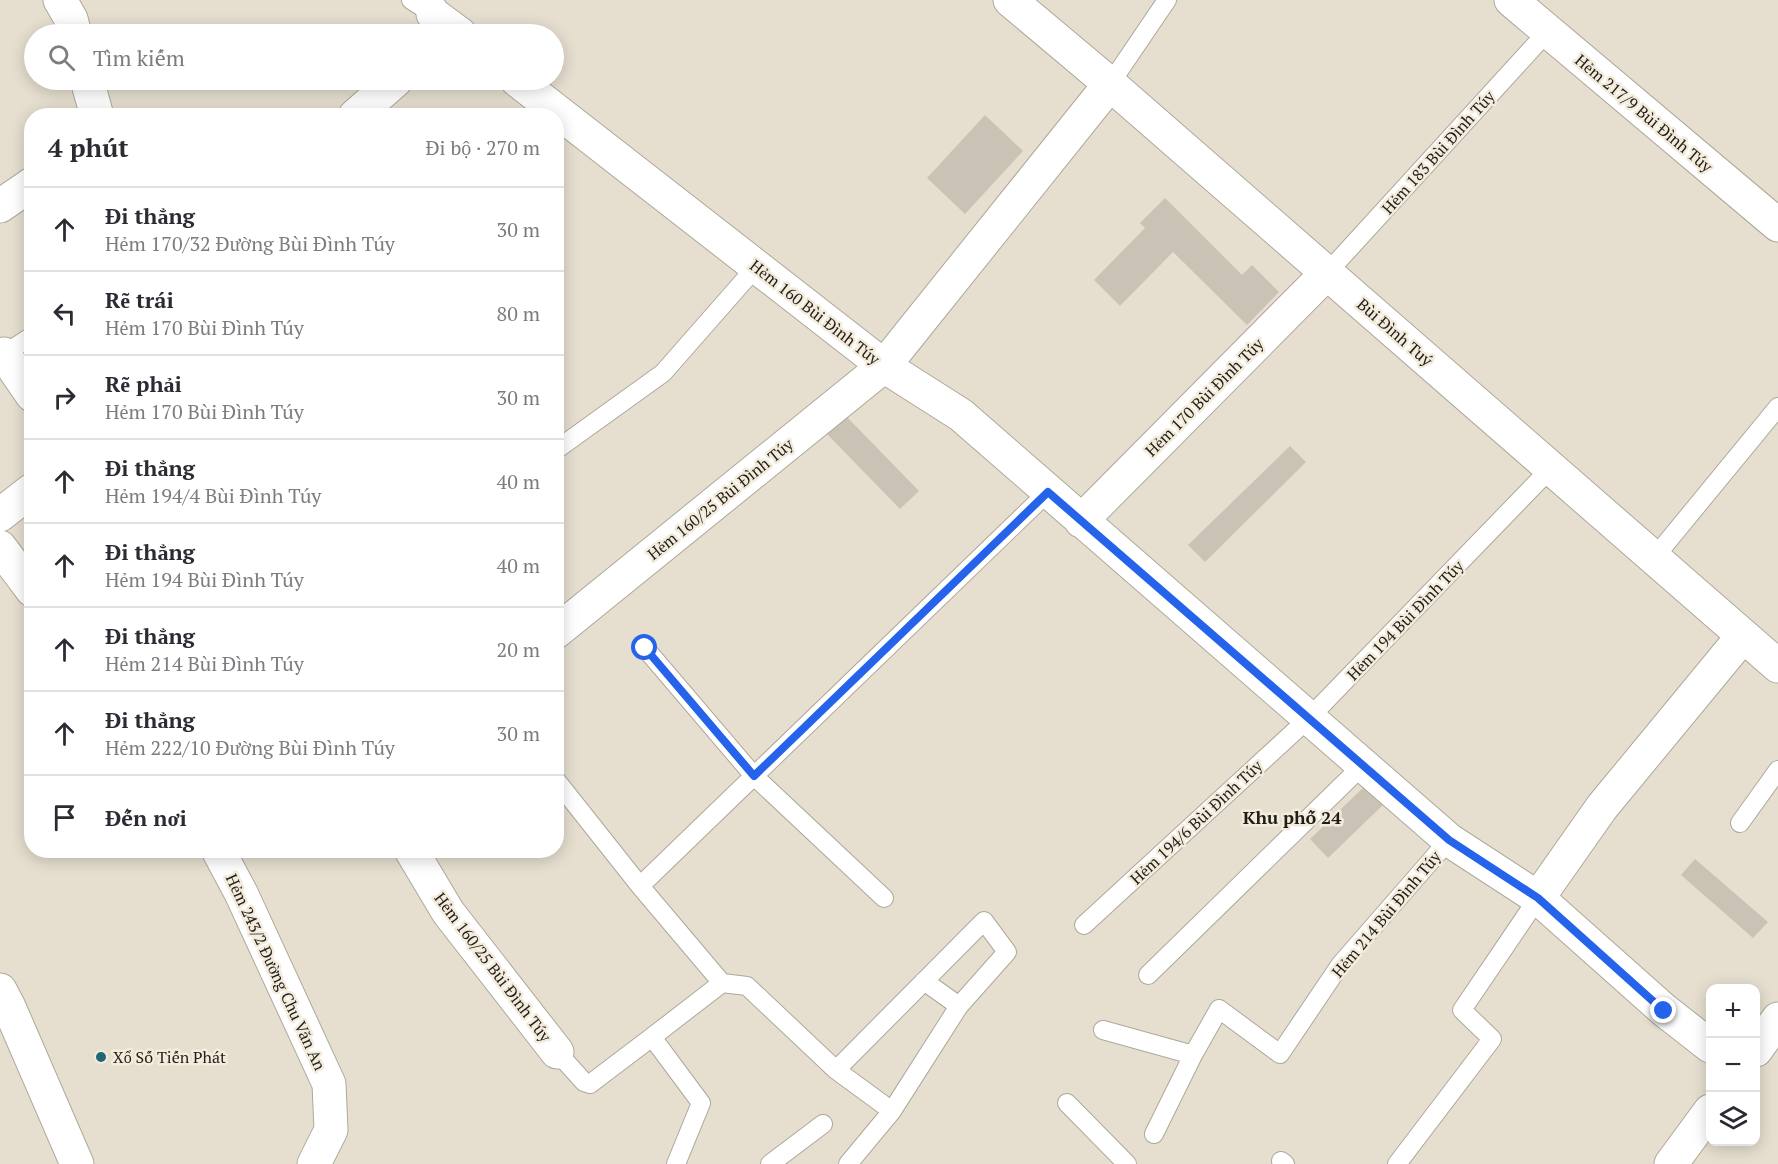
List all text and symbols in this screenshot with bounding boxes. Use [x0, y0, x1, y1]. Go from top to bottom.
search box [24, 24, 564, 90]
icon: search [45, 41, 78, 74]
text: Tìm kiếm [93, 43, 185, 72]
street label: Hẻm 217/9 Bùi Đình Túy [1571, 49, 1718, 178]
street label: Hẻm 183 Bùi Đình Túy [1377, 85, 1500, 218]
text: 4 phút [48, 130, 129, 164]
text: Đi bộ · 270 m [425, 134, 540, 161]
text: Đi thẳng [105, 201, 195, 230]
icon: ahead [48, 213, 81, 246]
text: 30 m [497, 216, 540, 243]
text: Hẻm 170/32 Đường Bùi Đình Túy [105, 230, 395, 257]
street label: Hẻm 160 Bùi Đình Túy [746, 254, 885, 370]
text: Rẽ trái [105, 285, 174, 314]
street label: Bùi Đình Tuý [1353, 293, 1438, 372]
icon: left [48, 297, 81, 330]
text: 80 m [497, 300, 540, 327]
text: Hẻm 170 Bùi Đình Túy [105, 314, 304, 341]
street label: Hẻm 170 Bùi Đình Túy [1140, 332, 1269, 461]
text: Rẽ phải [105, 369, 182, 398]
icon: right [48, 381, 81, 414]
text: 30 m [497, 384, 540, 411]
text: Hẻm 170 Bùi Đình Túy [105, 398, 304, 425]
street label: Hẻm 160/25 Bùi Đình Túy [642, 433, 798, 565]
text: Đi thẳng [105, 453, 195, 482]
icon: ahead [48, 465, 81, 498]
text: 40 m [497, 468, 540, 495]
text: Hẻm 194/4 Bùi Đình Túy [105, 482, 321, 509]
text: Đi thẳng [105, 537, 195, 566]
icon: ahead [48, 549, 81, 582]
text: 40 m [497, 552, 540, 579]
street label: Hẻm 194 Bùi Đình Túy [1342, 554, 1469, 685]
text: Hẻm 194 Bùi Đình Túy [105, 566, 304, 593]
text: Đi thẳng [105, 621, 195, 650]
icon: ahead [48, 633, 81, 666]
route start [631, 634, 657, 660]
text: 20 m [497, 636, 540, 663]
text: Hẻm 214 Bùi Đình Túy [105, 650, 304, 677]
text: Đi thẳng [105, 705, 195, 734]
icon: ahead [48, 717, 81, 750]
text: 30 m [497, 720, 540, 747]
text: Hẻm 222/10 Đường Bùi Đình Túy [105, 734, 395, 761]
street label: Hẻm 194/6 Bùi Đình Túy [1125, 754, 1267, 889]
icon: arrive [48, 801, 81, 834]
text: Đến nơi [105, 803, 187, 832]
district label: Khu phố 24 [1243, 805, 1342, 829]
street label: Hẻm 214 Bùi Đình Túy [1326, 845, 1446, 982]
street label: Hẻm 243/2 Đường Chu Văn An [221, 870, 331, 1074]
street label: Hẻm 160/25 Bùi Đình Túy [430, 888, 557, 1047]
map controls [1706, 984, 1760, 1146]
button: + [1706, 984, 1760, 1038]
route end [1650, 997, 1676, 1023]
button: − [1706, 1038, 1760, 1092]
place label: Xổ Số Tiến Phát [113, 1046, 226, 1068]
marker: Xổ Số Tiến Phát [94, 1050, 108, 1064]
button: layers [1706, 1092, 1760, 1146]

